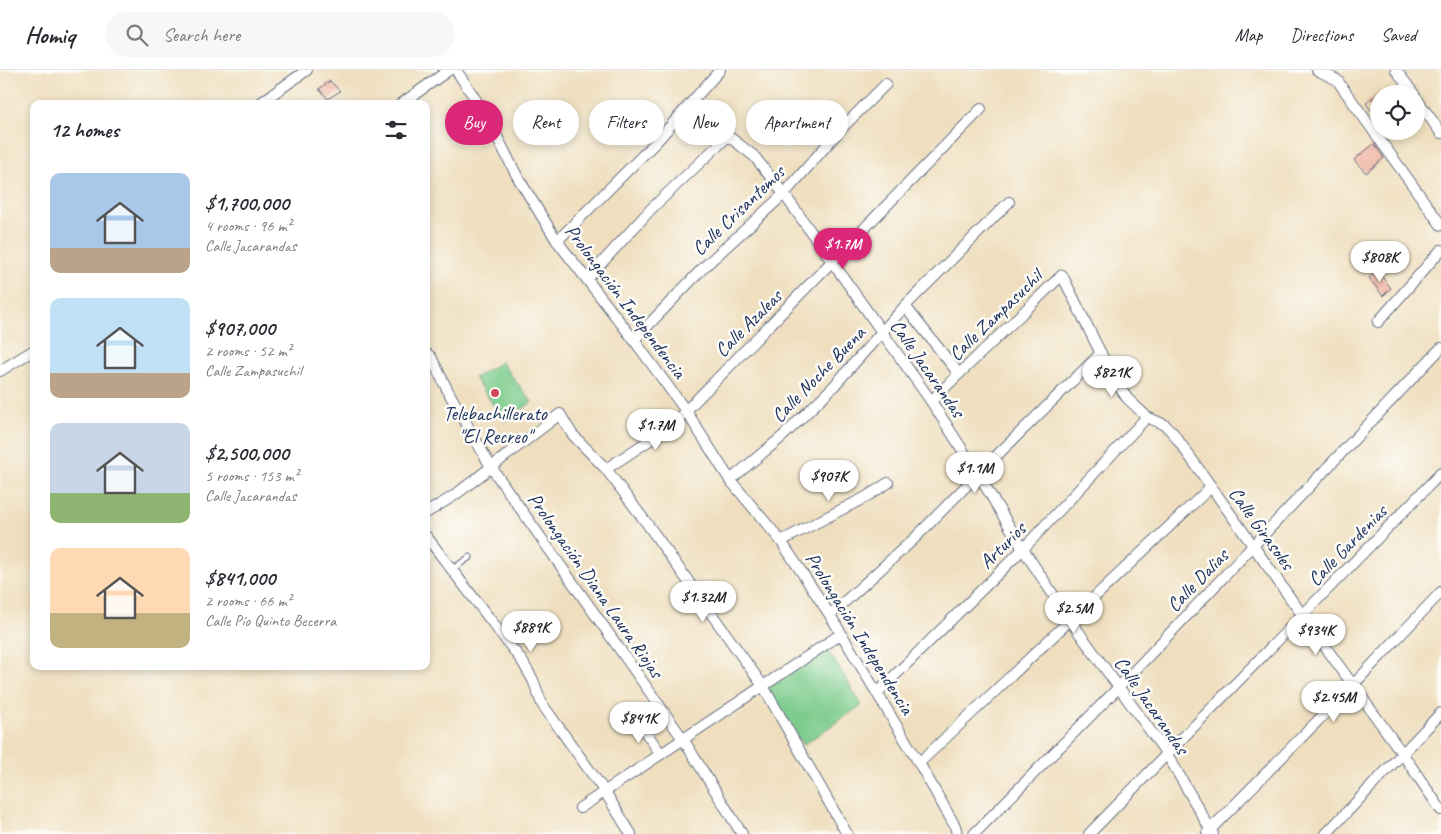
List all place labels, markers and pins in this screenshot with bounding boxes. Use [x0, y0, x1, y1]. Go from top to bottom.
pin: $1.7M [808, 228, 878, 270]
pin: $808K [1345, 240, 1415, 283]
pin: $821K [1077, 356, 1147, 398]
marker: Telebachillerato "El Recreo" [489, 387, 501, 399]
place label: Telebachillerato "El Recreo" [443, 401, 548, 449]
pin: $1.7M [621, 408, 691, 451]
pin: $1.1M [940, 452, 1010, 494]
pin: $907K [794, 460, 864, 502]
pin: $1.32M [662, 580, 744, 623]
pin: $2.5M [1039, 592, 1109, 634]
pin: $889K [496, 610, 566, 653]
pin: $934K [1281, 614, 1351, 656]
pin: $2.45M [1293, 680, 1375, 723]
pin: $841K [604, 702, 674, 744]

